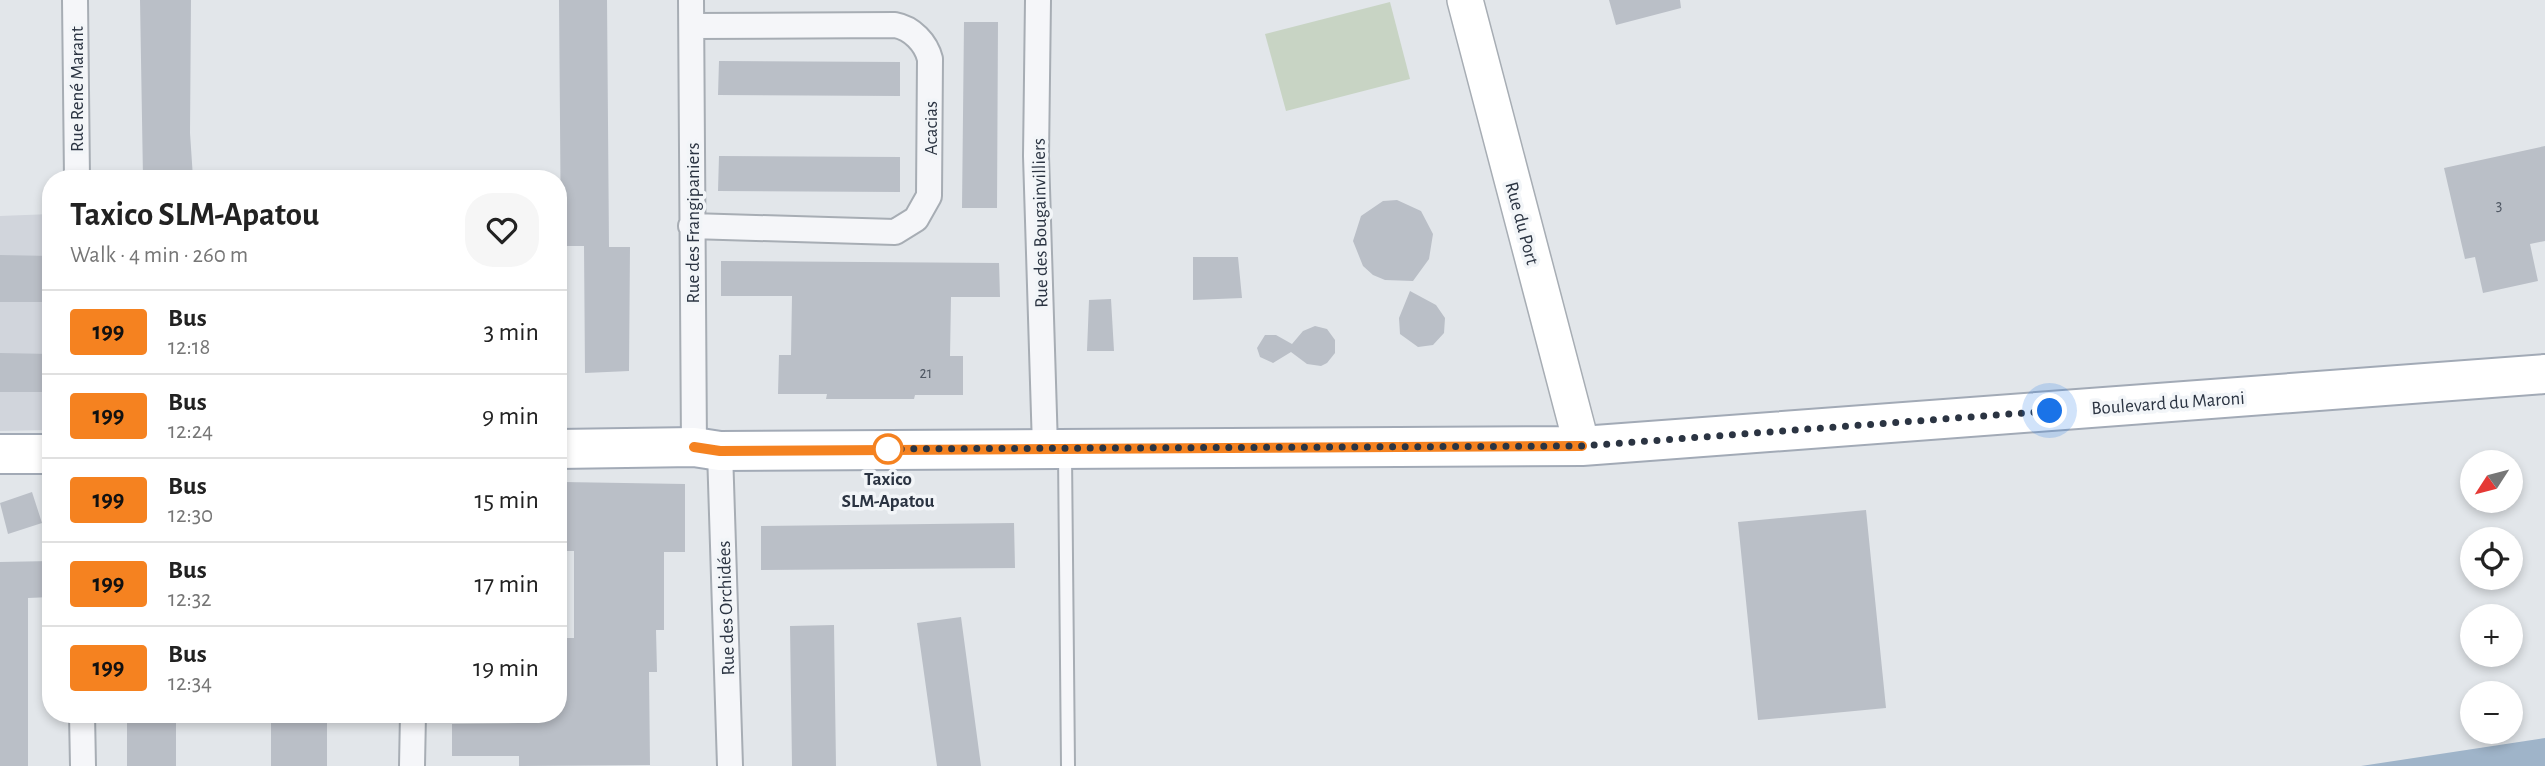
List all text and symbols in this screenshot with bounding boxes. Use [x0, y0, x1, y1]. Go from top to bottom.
street label: Rue René Marant [68, 26, 87, 152]
street label: Acacias [922, 101, 941, 155]
street label: Rue des Bougainvilliers [1030, 138, 1051, 308]
street label: Rue des Frangipaniers [684, 143, 703, 303]
street label: Rue du Port [1501, 180, 1542, 267]
button: heart [465, 193, 539, 267]
house number: 3 [2496, 197, 2502, 213]
text: Taxico SLM-Apatou [70, 199, 319, 232]
text: Walk · 4 min · 260 m [70, 244, 248, 267]
text: Bus [168, 305, 207, 331]
text: 3 min [483, 319, 539, 345]
text: 199 [93, 320, 124, 344]
text: 12:18 [168, 336, 210, 359]
house number: 21 [920, 365, 932, 381]
text: Bus [168, 389, 207, 415]
street label: Boulevard du Maroni [2091, 389, 2245, 418]
your location [2032, 393, 2067, 428]
text: 9 min [482, 403, 539, 429]
text: 199 [93, 404, 124, 428]
text: 12:24 [168, 420, 213, 443]
marker: Taxico SLM-Apatou [873, 434, 903, 464]
north arrow [2460, 450, 2524, 513]
map controls [2460, 450, 2523, 744]
place label: Taxico SLM-Apatou [842, 470, 934, 511]
text: Bus [168, 473, 207, 499]
text: 15 min [474, 487, 539, 513]
text: 199 [93, 488, 124, 512]
text: 12:30 [168, 504, 213, 527]
button: locate [2460, 527, 2523, 590]
street label: Rue des Orchidées [715, 540, 738, 676]
text: Bus [168, 557, 207, 583]
text: 17 min [474, 571, 539, 597]
text: 199 [93, 572, 124, 596]
text: 12:32 [168, 588, 212, 611]
button: + [2460, 604, 2523, 667]
text: Bus [168, 641, 207, 667]
text: 19 min [473, 655, 539, 681]
text: 199 [93, 656, 124, 680]
text: 12:34 [168, 672, 212, 695]
button: − [2460, 681, 2523, 744]

